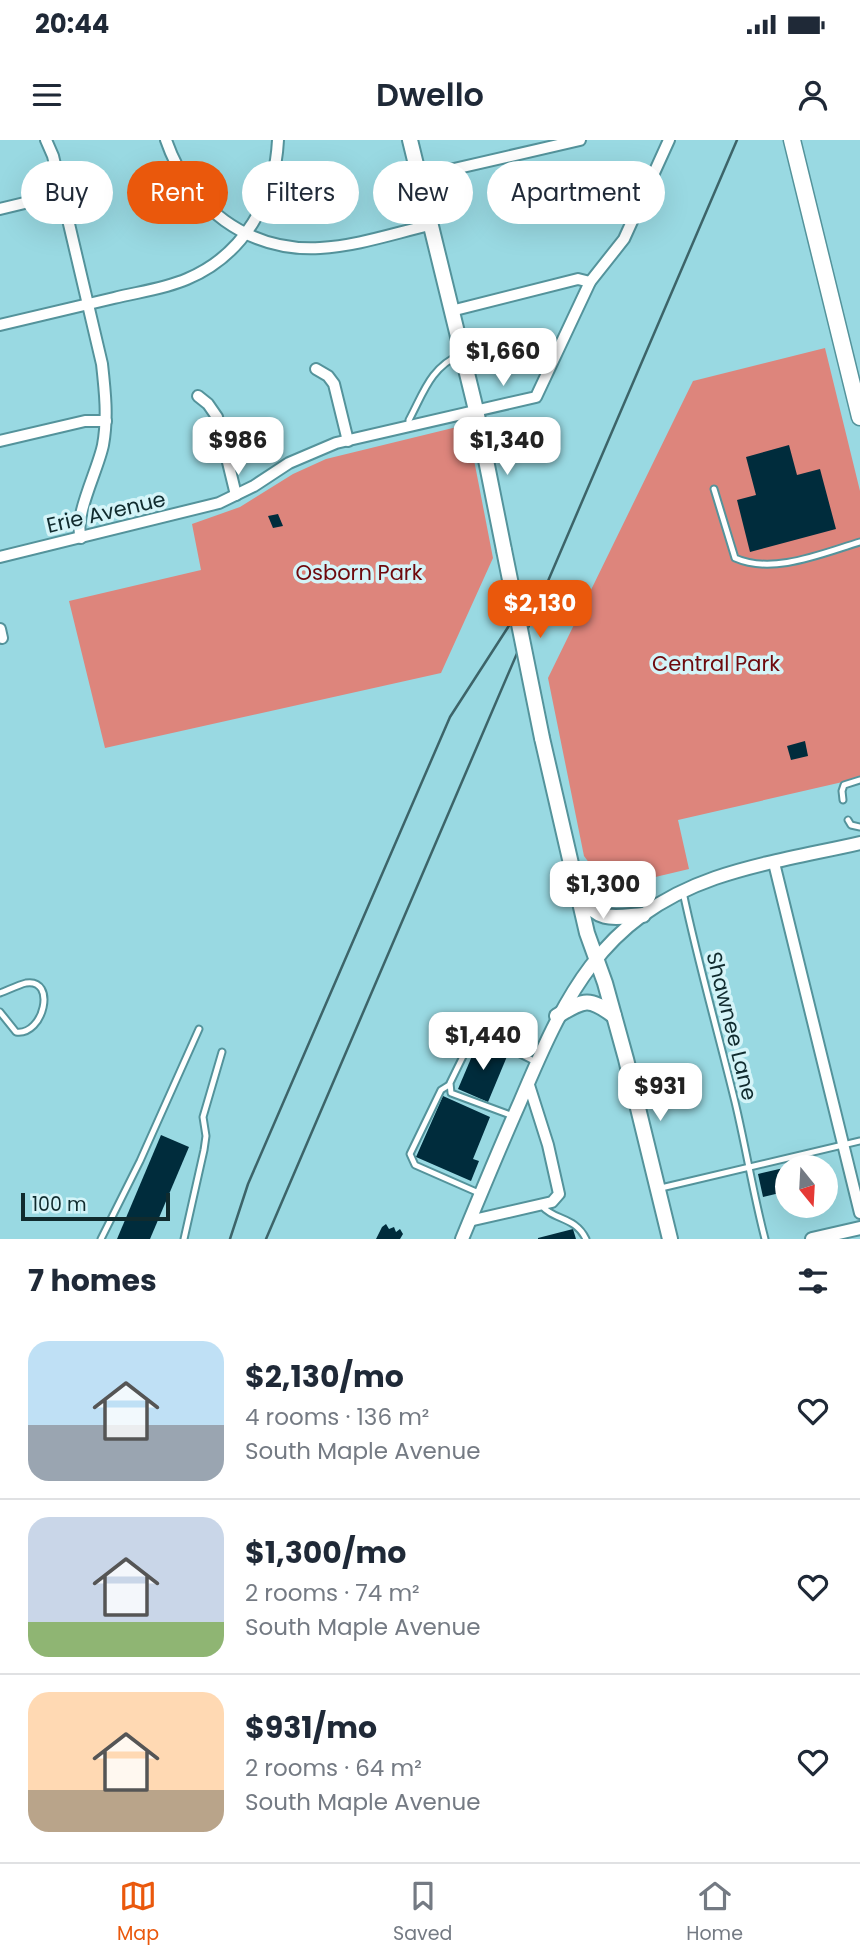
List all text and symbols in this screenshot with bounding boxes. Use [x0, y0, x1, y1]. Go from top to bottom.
text: 20:44 [35, 6, 109, 42]
text: Dwello [376, 72, 484, 117]
icon: menu [28, 76, 66, 114]
icon: person [794, 76, 832, 114]
chip: Buy [21, 161, 113, 224]
chip: Rent [127, 161, 228, 224]
chip: Filters [242, 161, 359, 224]
chip: New [373, 161, 473, 224]
chip: Apartment [487, 161, 665, 224]
pin: $1,660 [446, 328, 560, 388]
text: $1,660 [466, 335, 540, 367]
pin: $986 [197, 418, 279, 477]
pin: $1,340 [450, 418, 564, 477]
text: $986 [209, 424, 267, 456]
text: $1,340 [470, 424, 544, 456]
street label: Erie Avenue [44, 484, 168, 540]
park label: Osborn Park [296, 558, 423, 587]
pin: $2,130 [483, 580, 597, 640]
text: $2,130 [504, 587, 576, 619]
park label: Central Park [652, 649, 780, 678]
pin: $1,300 [546, 862, 660, 921]
text: $1,300 [566, 868, 640, 900]
street label: Shawnee Lane [700, 949, 764, 1103]
pin: $1,440 [426, 1012, 540, 1072]
text: $1,440 [445, 1019, 521, 1051]
pin: $931 [619, 1063, 701, 1123]
text: $931 [634, 1070, 686, 1102]
north arrow [775, 1155, 838, 1218]
map controls [775, 1155, 838, 1218]
scale bar [21, 1190, 170, 1222]
text: 100 m [32, 1191, 87, 1218]
text: 7 homes [28, 1259, 157, 1302]
icon: filters [794, 1262, 832, 1300]
text: $2,130/mo [245, 1355, 404, 1398]
icon: home [84, 1369, 168, 1453]
icon: heart [794, 1392, 832, 1430]
text: 4 rooms · 136 m² [245, 1401, 429, 1433]
text: South Maple Avenue [245, 1435, 481, 1467]
text: $1,300/mo [245, 1531, 406, 1574]
icon: home [84, 1545, 168, 1629]
icon: heart [794, 1568, 832, 1606]
text: 2 rooms · 74 m² [245, 1577, 420, 1609]
text: South Maple Avenue [245, 1611, 481, 1643]
text: $931/mo [245, 1706, 377, 1749]
icon: home [84, 1720, 168, 1804]
icon: heart [794, 1743, 832, 1781]
text: 2 rooms · 64 m² [245, 1752, 422, 1784]
text: South Maple Avenue [245, 1786, 481, 1818]
tab: Map [117, 1877, 159, 1948]
tab: Saved [393, 1877, 452, 1948]
tab: Home [686, 1877, 743, 1948]

